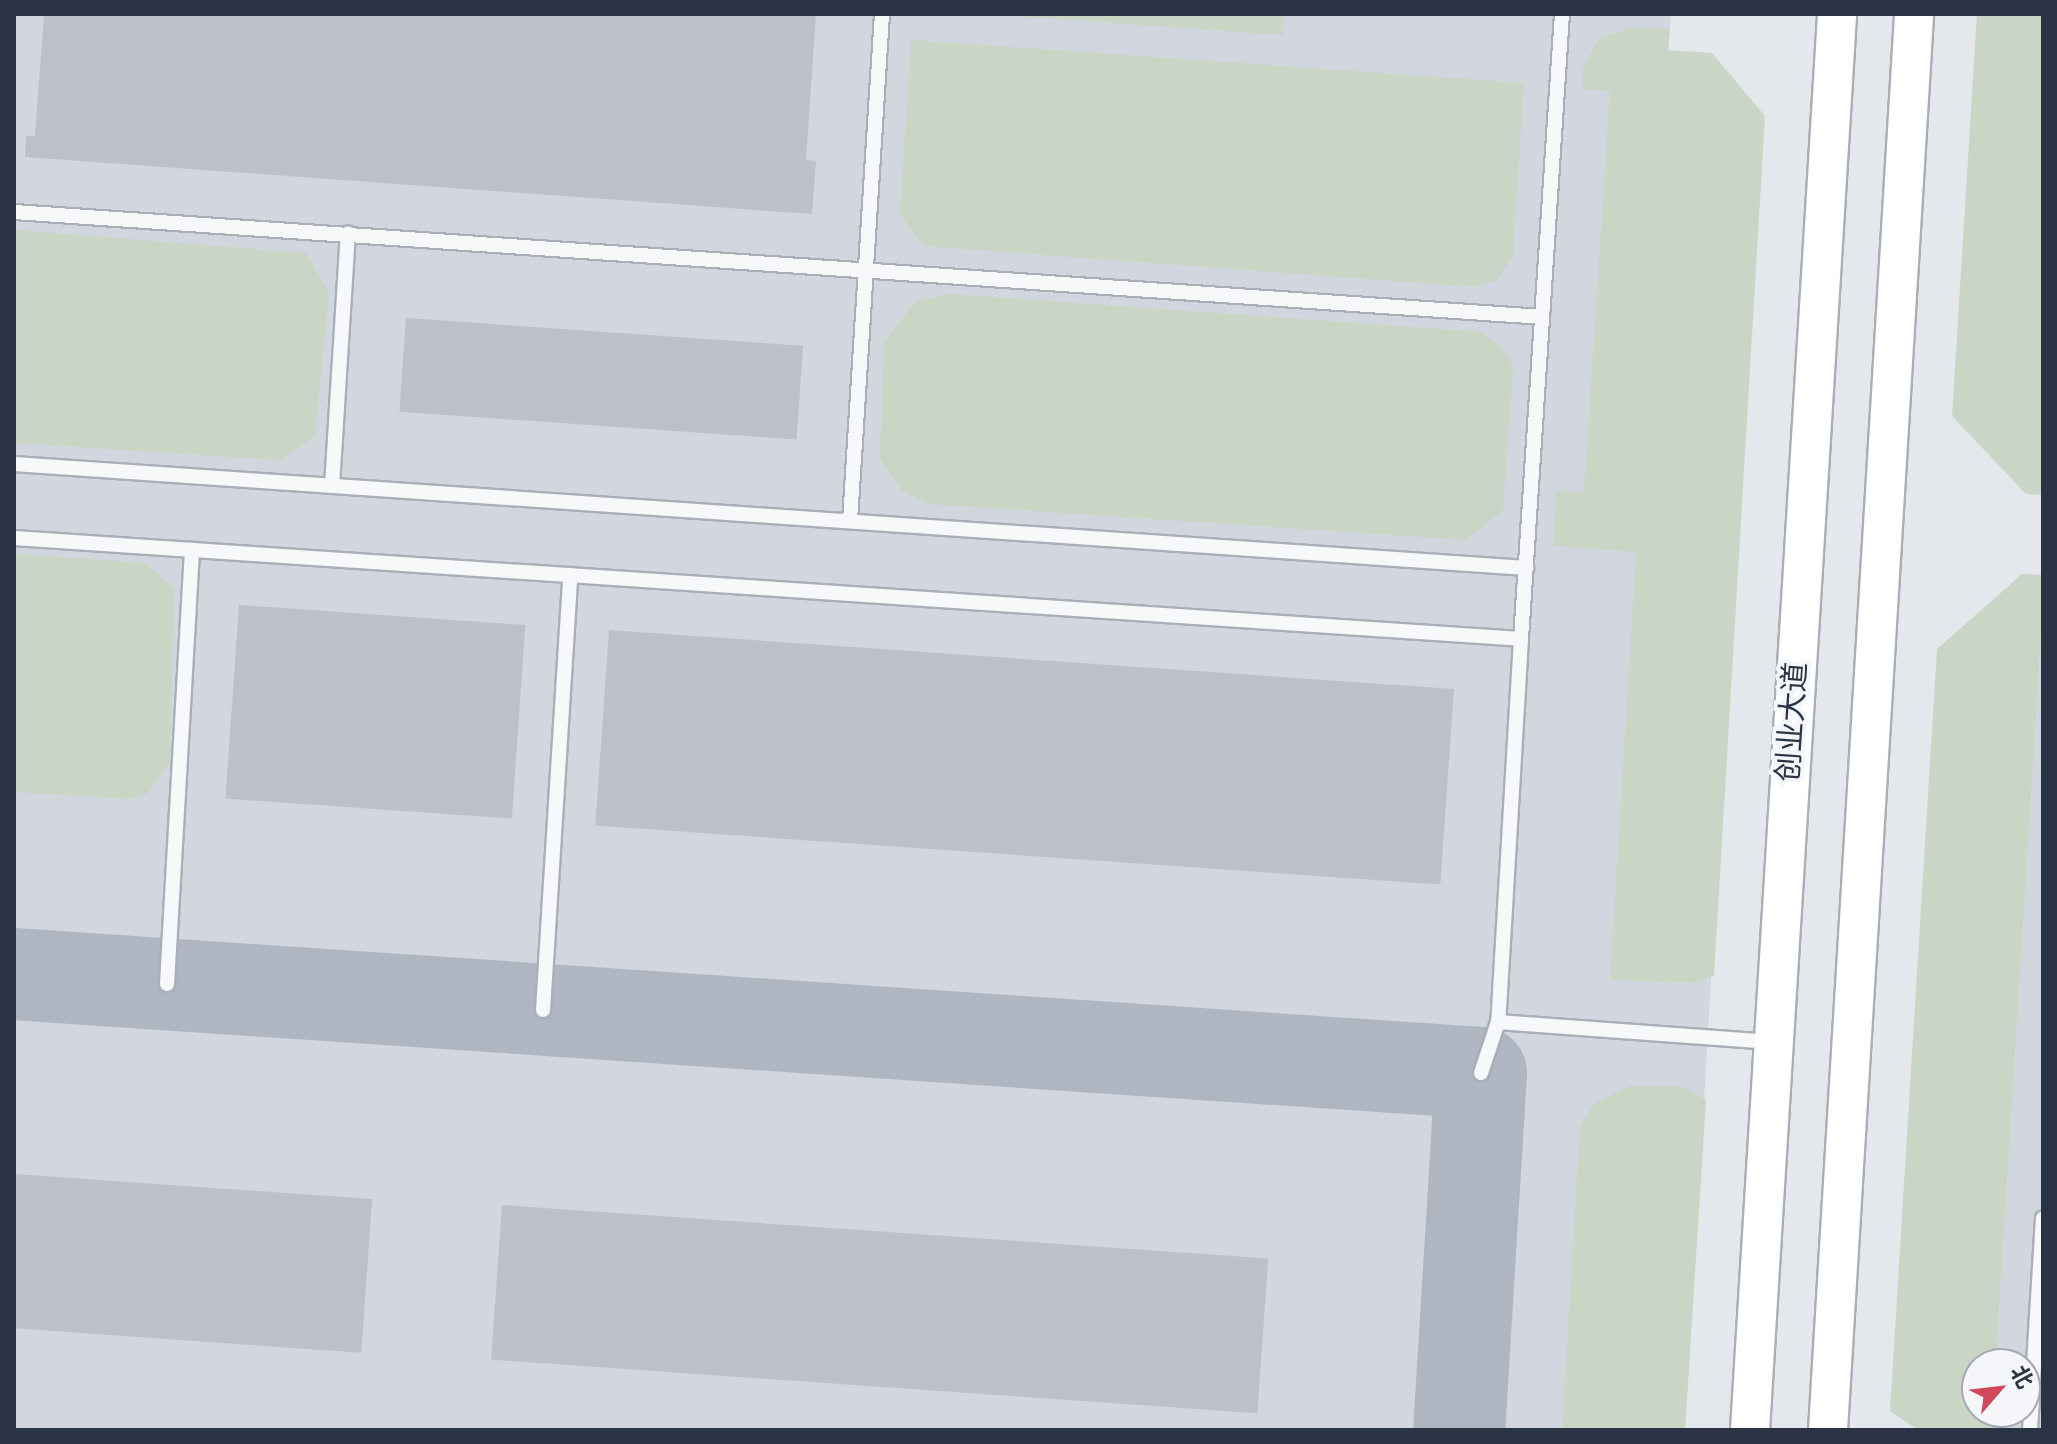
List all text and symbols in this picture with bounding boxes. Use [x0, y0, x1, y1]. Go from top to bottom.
street label: 创业大道 [1771, 661, 1815, 783]
north arrow [1961, 1348, 2041, 1428]
text: 北 [2004, 1361, 2038, 1393]

